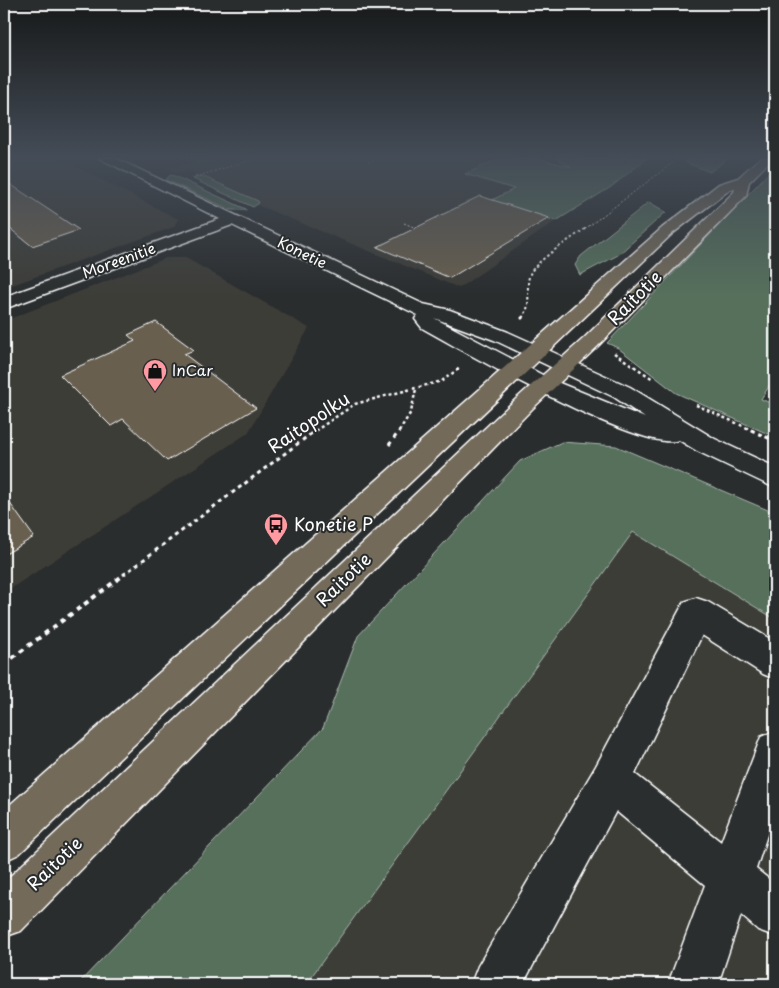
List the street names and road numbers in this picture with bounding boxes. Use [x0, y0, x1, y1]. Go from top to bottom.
street label: Konetie [274, 230, 331, 274]
street label: Moreenitie [78, 236, 159, 284]
street label: Raitotie [600, 263, 667, 330]
street label: Raitopolku [262, 384, 354, 459]
street label: Raitotie [309, 546, 377, 612]
street label: Raitotie [20, 830, 88, 896]

